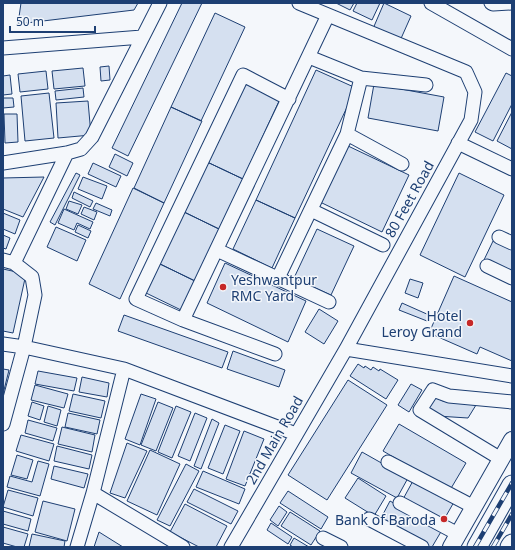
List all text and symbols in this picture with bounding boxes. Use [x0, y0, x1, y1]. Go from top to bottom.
scale bar [10, 8, 95, 34]
text: 50 m [16, 13, 44, 30]
street label: 80 Feet Road [380, 157, 438, 241]
place label: Yeshwantpur RMC Yard [231, 270, 317, 305]
marker: Yeshwantpur RMC Yard [218, 282, 228, 292]
place label: Hotel Leroy Grand [381, 306, 462, 341]
marker: Hotel Leroy Grand [465, 318, 475, 328]
street label: 2nd Main Road [241, 392, 307, 488]
place label: Bank of Baroda [335, 510, 436, 529]
marker: Bank of Baroda [439, 514, 449, 524]

